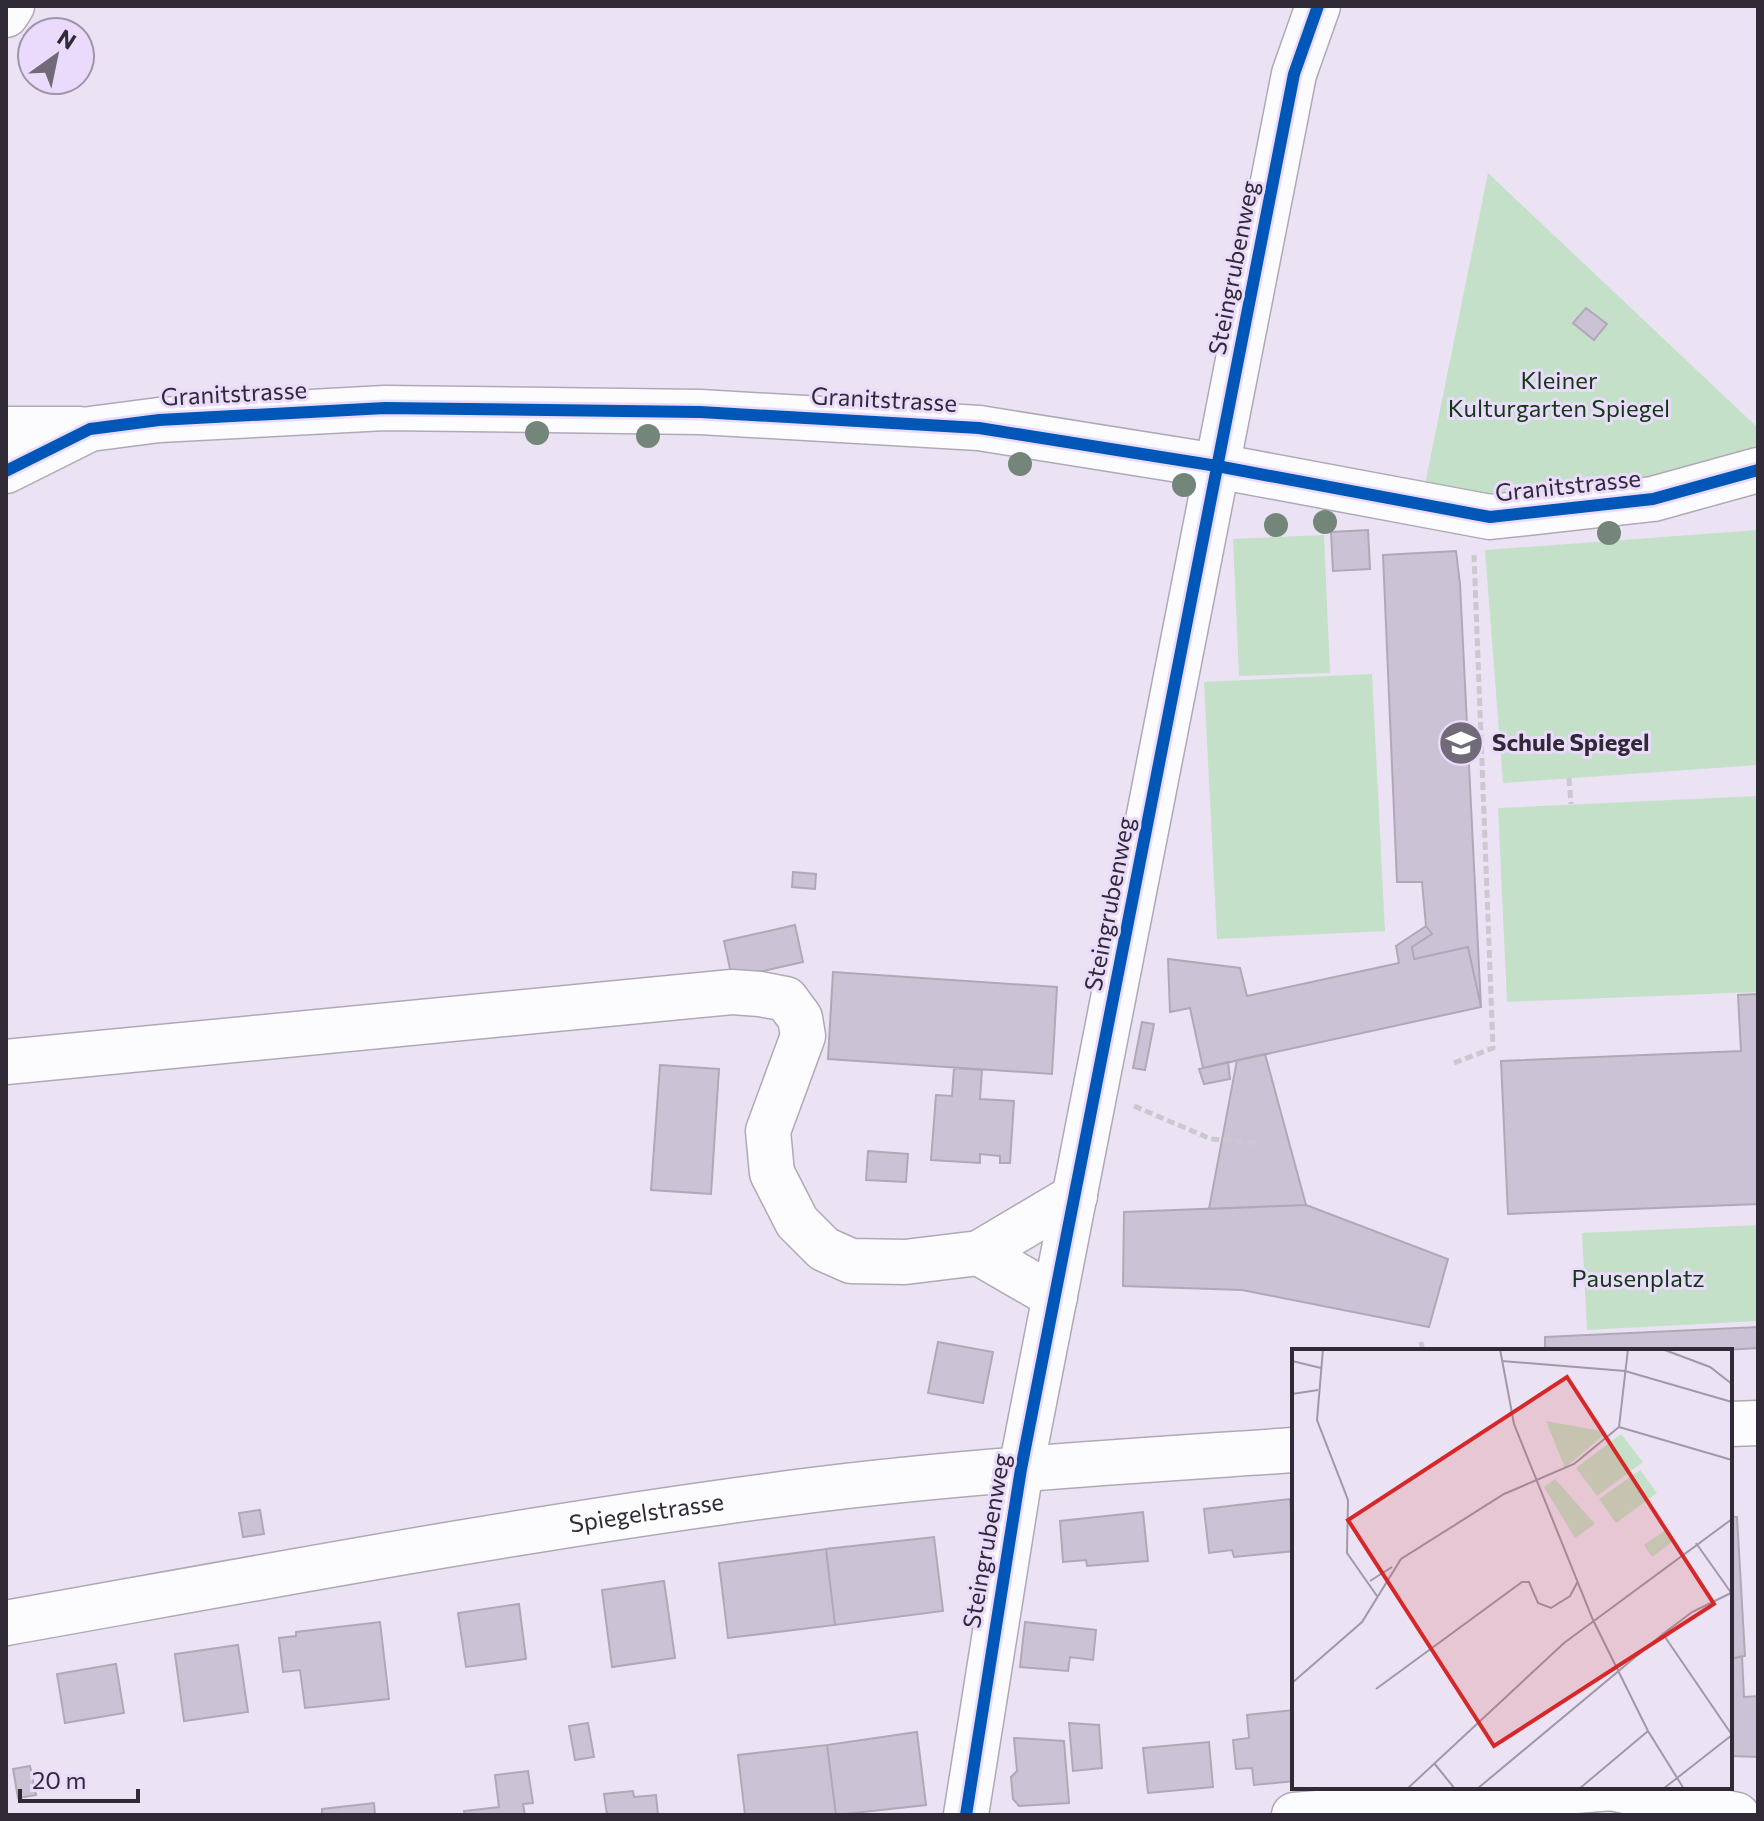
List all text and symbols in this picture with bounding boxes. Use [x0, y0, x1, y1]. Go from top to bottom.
north arrow [16, 16, 96, 96]
text: N [53, 23, 81, 55]
street label: Steingrubenweg [1201, 178, 1264, 357]
park label: Kleiner Kulturgarten Spiegel [1448, 365, 1670, 422]
street label: Granitstrasse [160, 374, 308, 411]
street label: Granitstrasse [810, 380, 958, 417]
street label: Granitstrasse [1494, 462, 1642, 507]
school or university icon: Schule Spiegel [1437, 719, 1485, 767]
place label: Schule Spiegel [1492, 727, 1649, 756]
street label: Steingrubenweg [1077, 814, 1140, 993]
park label: Pausenplatz [1572, 1263, 1705, 1292]
inset map [1292, 1349, 1732, 1789]
street label: Steingrubenweg [956, 1451, 1015, 1630]
street label: Spiegelstrasse [567, 1486, 726, 1538]
scale bar [20, 1753, 138, 1803]
text: 20 m [32, 1765, 86, 1794]

